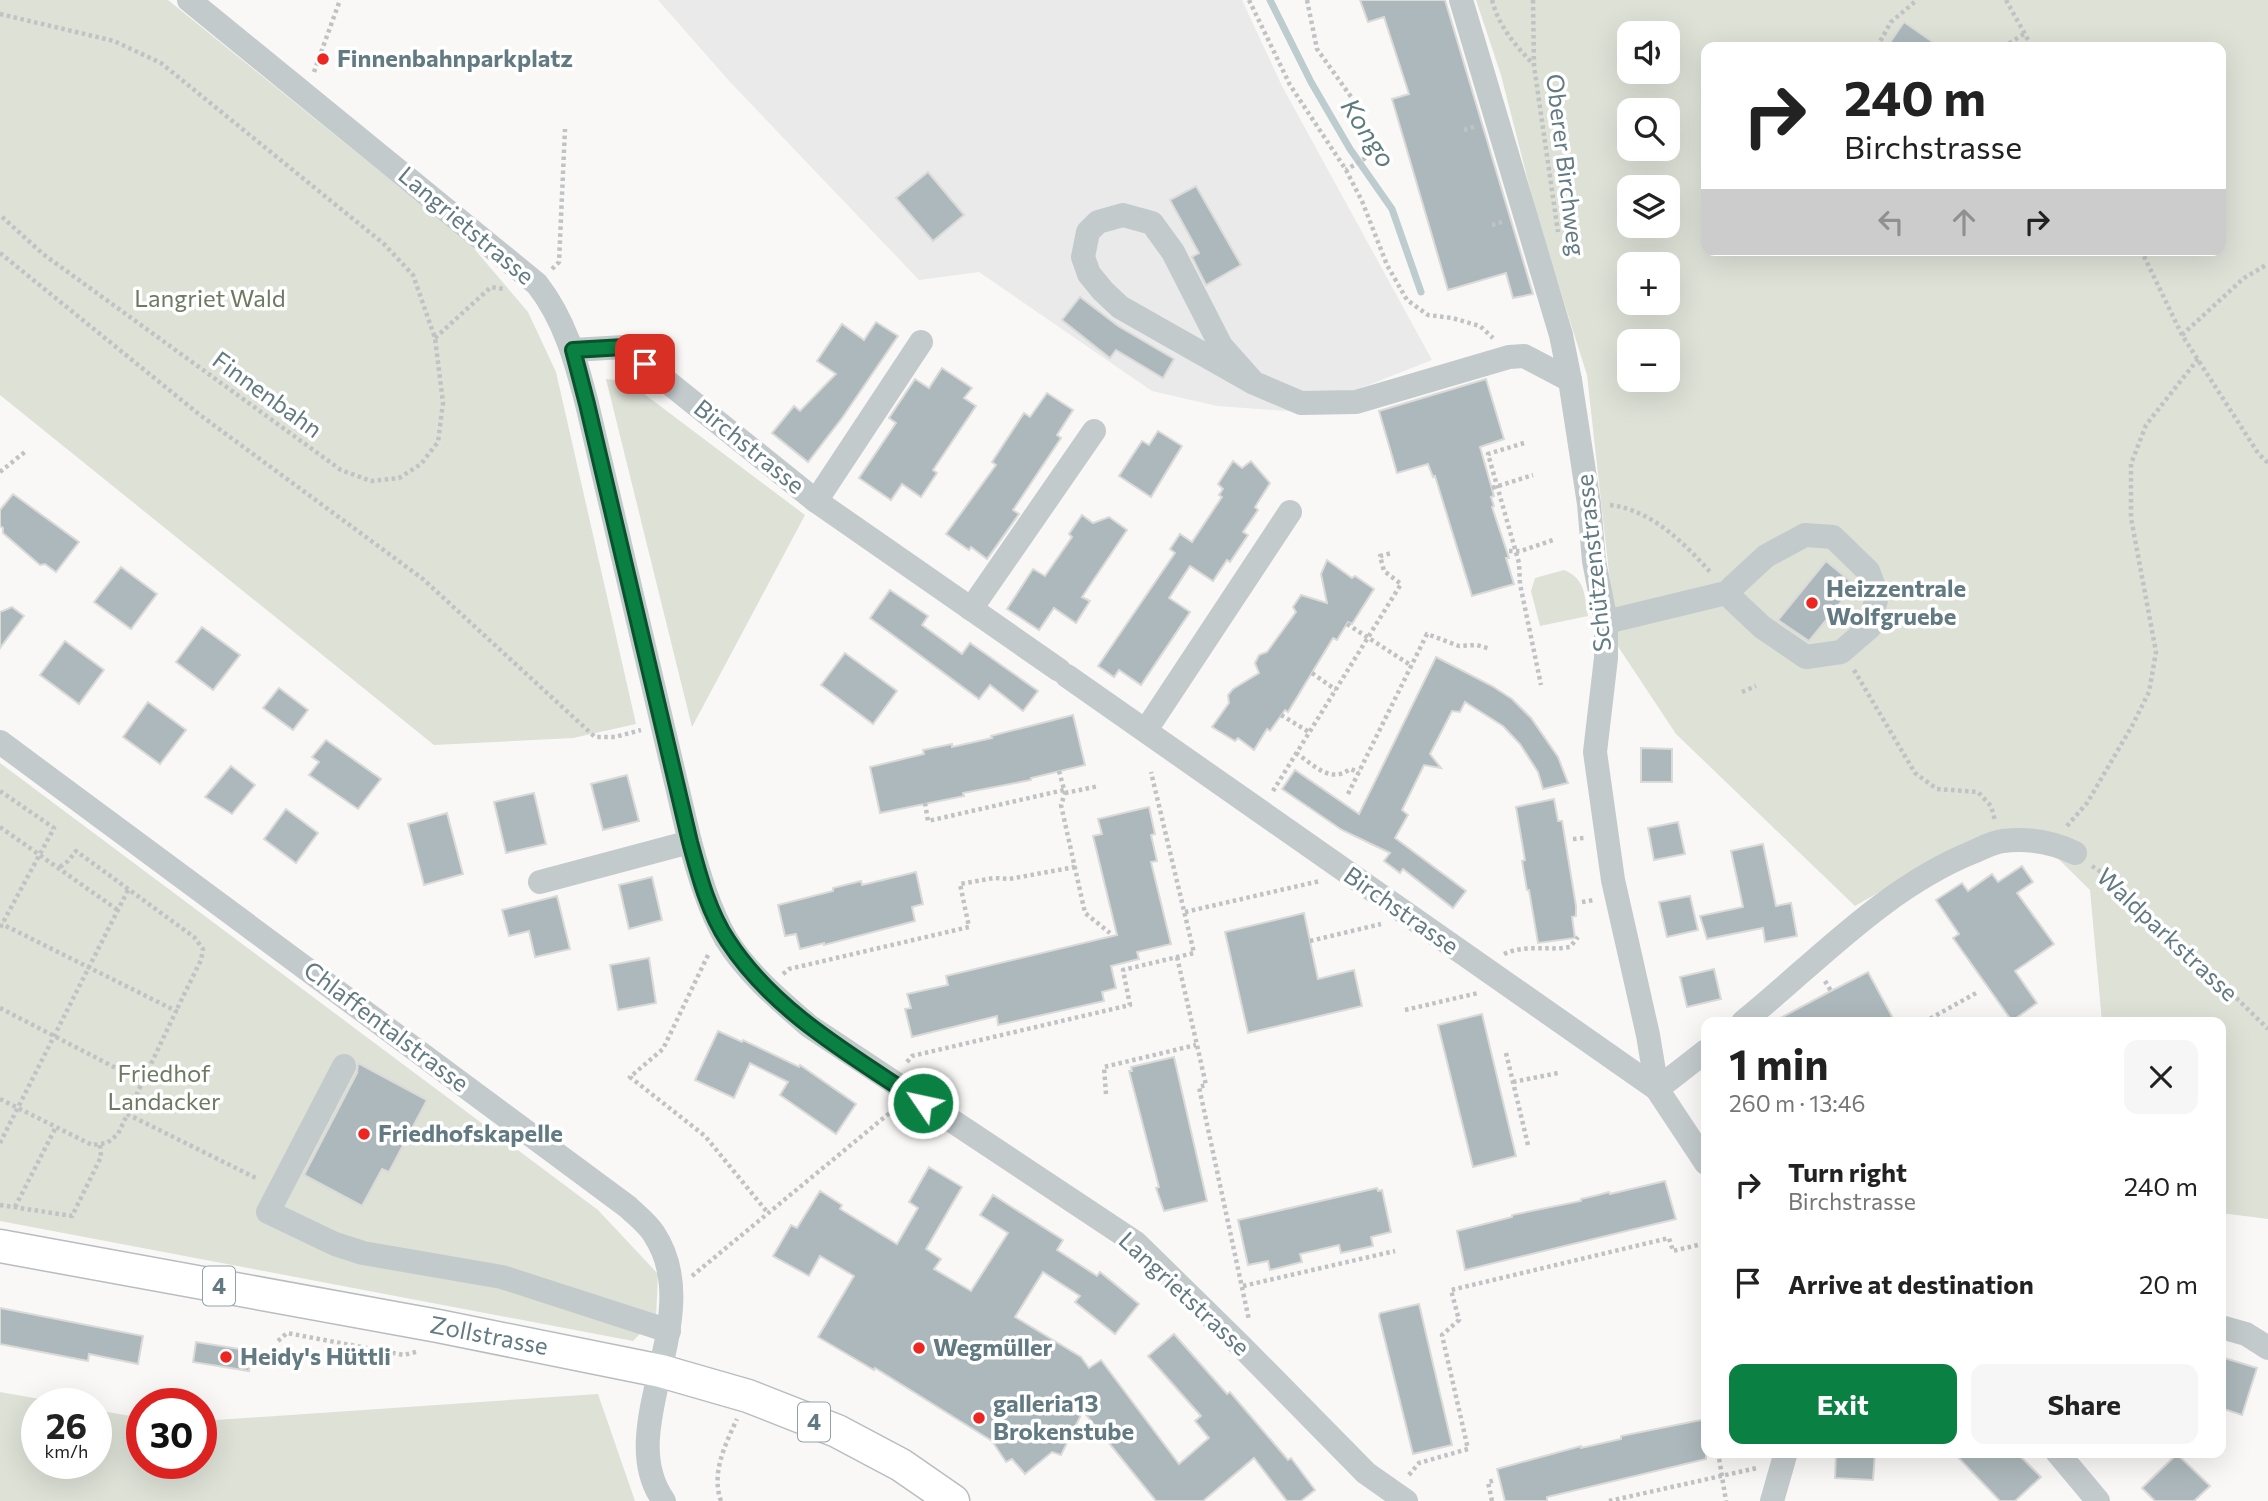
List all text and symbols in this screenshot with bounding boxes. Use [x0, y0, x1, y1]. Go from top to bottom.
map controls [1617, 21, 1680, 392]
button: sound [1617, 21, 1680, 84]
place label: Finnenbahnparkplatz [337, 43, 573, 72]
marker: Finnenbahnparkplatz [315, 51, 331, 67]
text: 240 m [1844, 66, 1986, 126]
icon: right [1729, 70, 1820, 161]
street label: Oberer Birchweg [1541, 72, 1592, 257]
water label: Kongo [1336, 92, 1403, 172]
button: search [1617, 98, 1680, 161]
text: Birchstrasse [1844, 126, 2022, 166]
street label: Langrietstrasse [393, 160, 541, 290]
button: layers [1617, 175, 1680, 238]
icon: left [1872, 203, 1910, 241]
icon: ahead [1945, 203, 1983, 241]
icon: right [2018, 203, 2056, 241]
button: + [1617, 252, 1680, 315]
park label: Langriet Wald [134, 283, 286, 312]
button: − [1617, 329, 1680, 392]
pin [615, 334, 675, 394]
street label: Finnenbahn [208, 344, 328, 443]
icon: arrive [626, 345, 664, 383]
street label: Birchstrasse [689, 393, 811, 499]
street label: Schützenstrasse [1569, 473, 1616, 653]
place label: Heizzentrale Wolfgruebe [1826, 573, 1966, 630]
marker: Heizzentrale Wolfgruebe [1804, 595, 1820, 611]
street label: Birchstrasse [1339, 860, 1465, 960]
street label: Waldparkstrasse [2092, 861, 2245, 1007]
street label: Chlaffentalstrasse [299, 954, 475, 1097]
text: 1 min [1729, 1037, 1829, 1089]
button: close [2124, 1040, 2198, 1114]
park label: Friedhof Landacker [107, 1058, 221, 1115]
position arrow [886, 1066, 960, 1140]
text: 260 m · 13:46 [1729, 1089, 1866, 1117]
place label: Friedhofskapelle [378, 1118, 563, 1147]
marker: Friedhofskapelle [356, 1126, 372, 1142]
text: Turn right [1788, 1156, 1907, 1187]
icon: right [1729, 1166, 1767, 1204]
text: 240 m [2124, 1170, 2198, 1201]
text: Birchstrasse [1788, 1187, 1916, 1215]
street label: Langrietstrasse [1114, 1225, 1256, 1361]
icon: arrive [1729, 1264, 1767, 1302]
road number: 4 [203, 1266, 235, 1306]
text: Arrive at destination [1788, 1268, 2034, 1299]
text: 20 m [2139, 1268, 2198, 1299]
street label: Zollstrasse [428, 1309, 551, 1360]
place label: Wegmüller [933, 1332, 1053, 1361]
marker: Wegmüller [911, 1340, 927, 1356]
place label: Heidy's Hüttli [240, 1341, 391, 1370]
marker: Heidy's Hüttli [218, 1349, 234, 1365]
button: Exit [1729, 1364, 1957, 1444]
button: Share [1971, 1364, 2198, 1444]
speed limit sign: 30 [126, 1388, 217, 1479]
place label: galleria13 Brokenstube [993, 1388, 1134, 1445]
road number: 4 [798, 1402, 830, 1442]
text: 26 [46, 1403, 87, 1446]
marker: galleria13 Brokenstube [971, 1410, 987, 1426]
text: km/h [45, 1440, 88, 1462]

